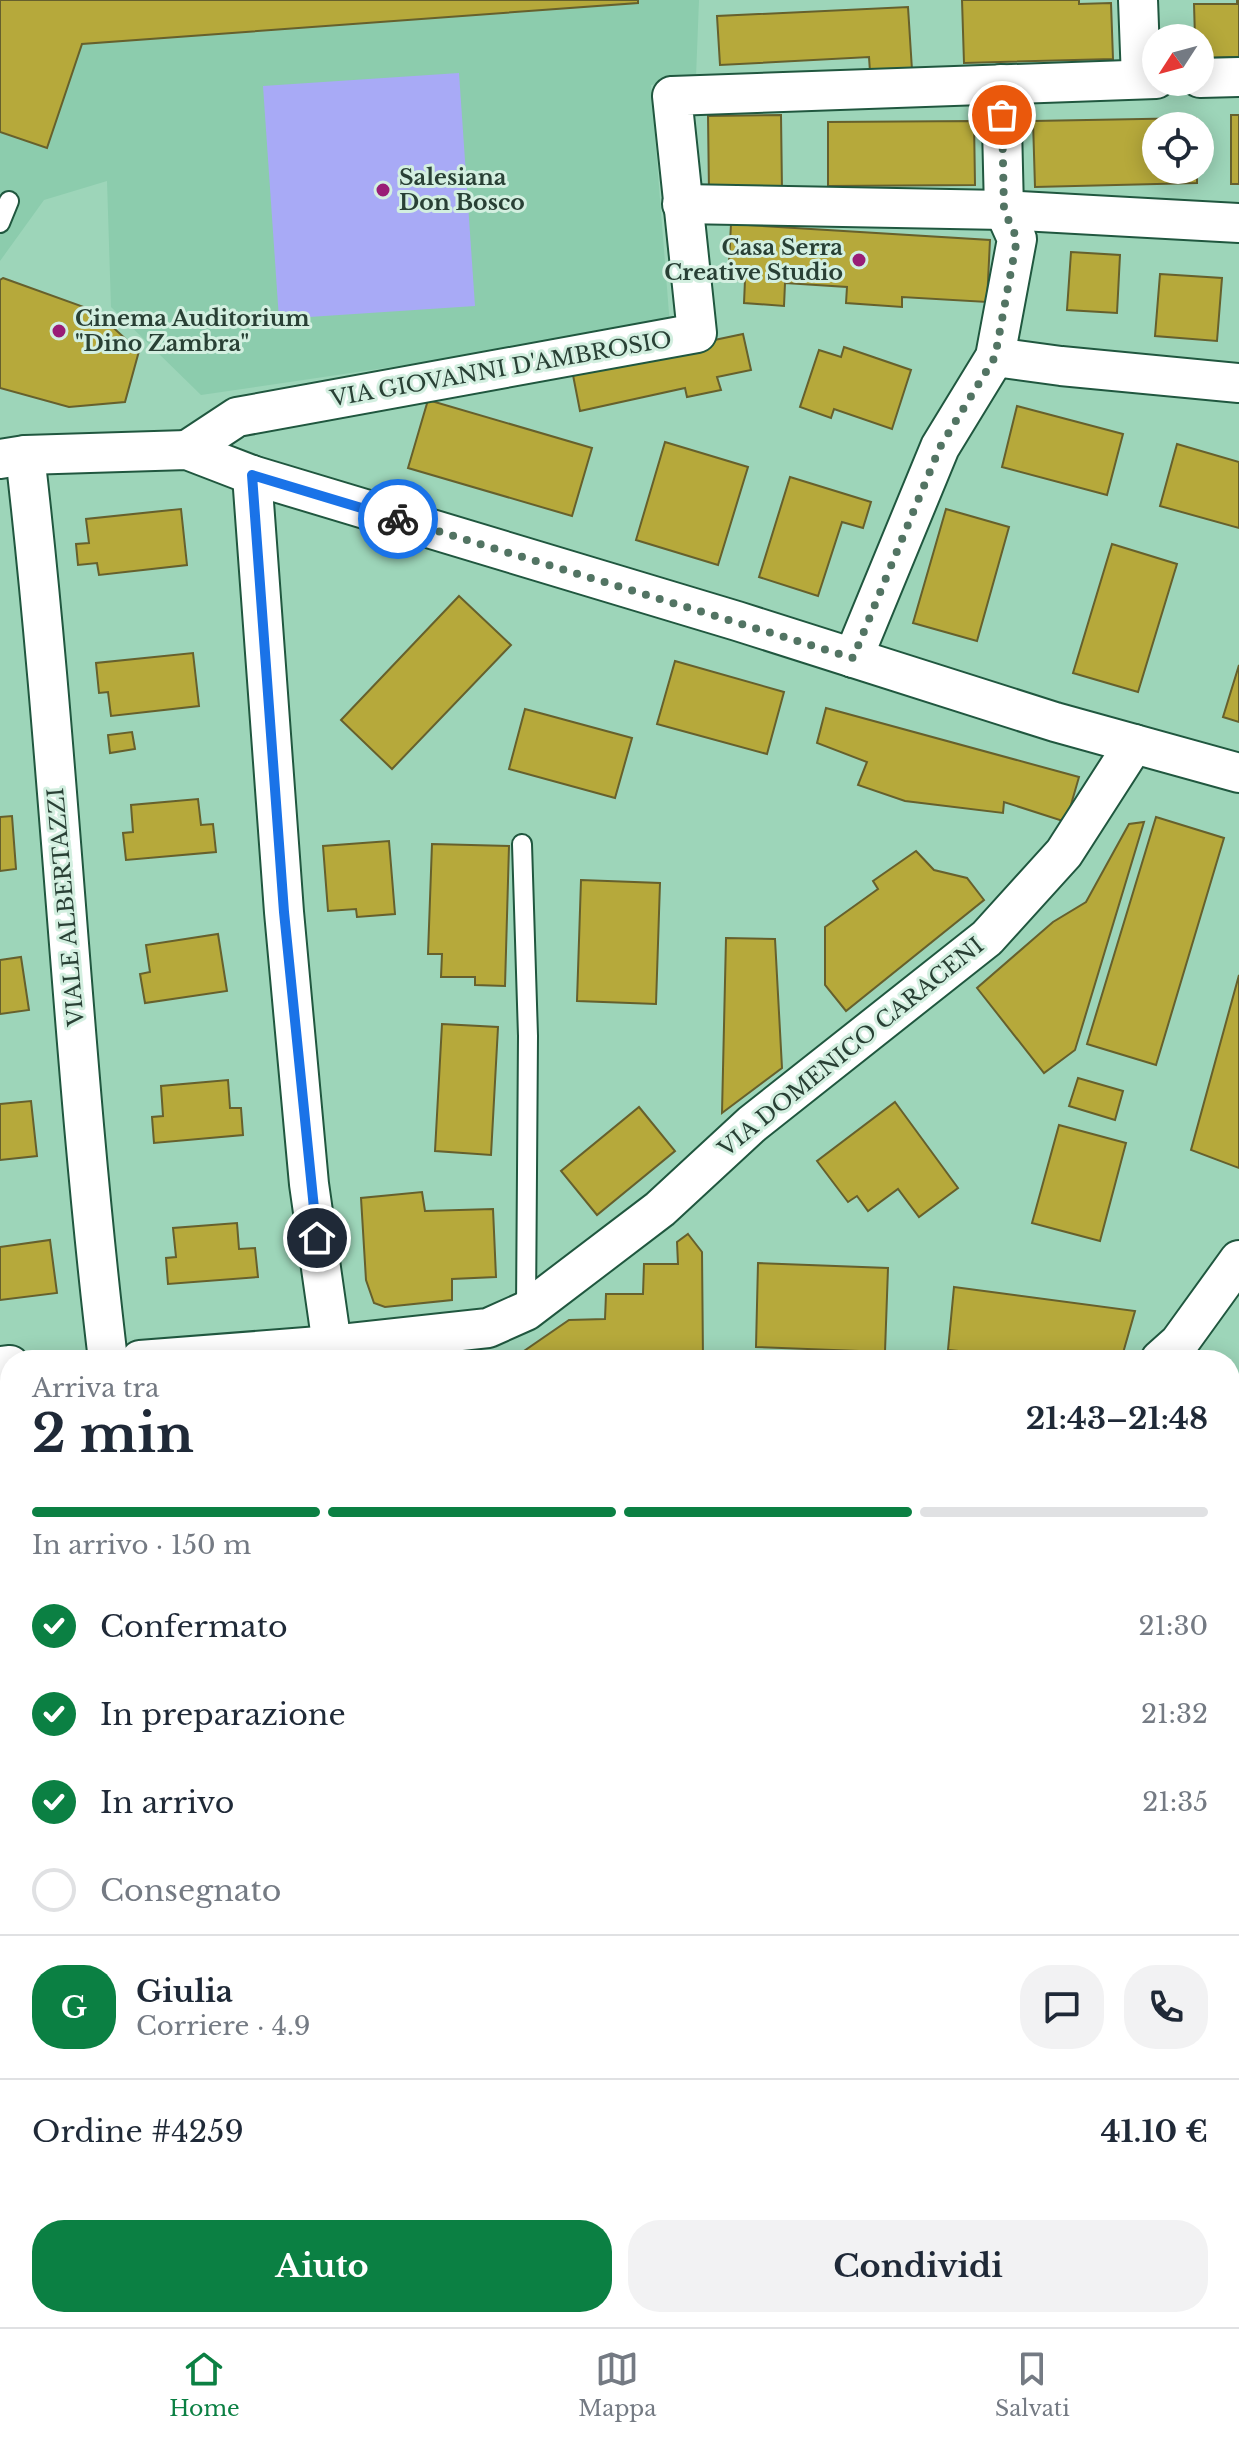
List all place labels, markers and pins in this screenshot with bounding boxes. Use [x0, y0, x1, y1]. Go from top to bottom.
pin [968, 81, 1036, 149]
place label: Salesiana Don Bosco [399, 164, 525, 216]
marker: Salesiana Don Bosco [374, 181, 392, 199]
place label: Casa Serra Creative Studio [664, 234, 843, 286]
marker: Casa Serra Creative Studio [850, 251, 868, 269]
place label: Cinema Auditorium "Dino Zambra" [75, 305, 310, 357]
marker: Cinema Auditorium "Dino Zambra" [50, 322, 68, 340]
pin [283, 1204, 351, 1272]

